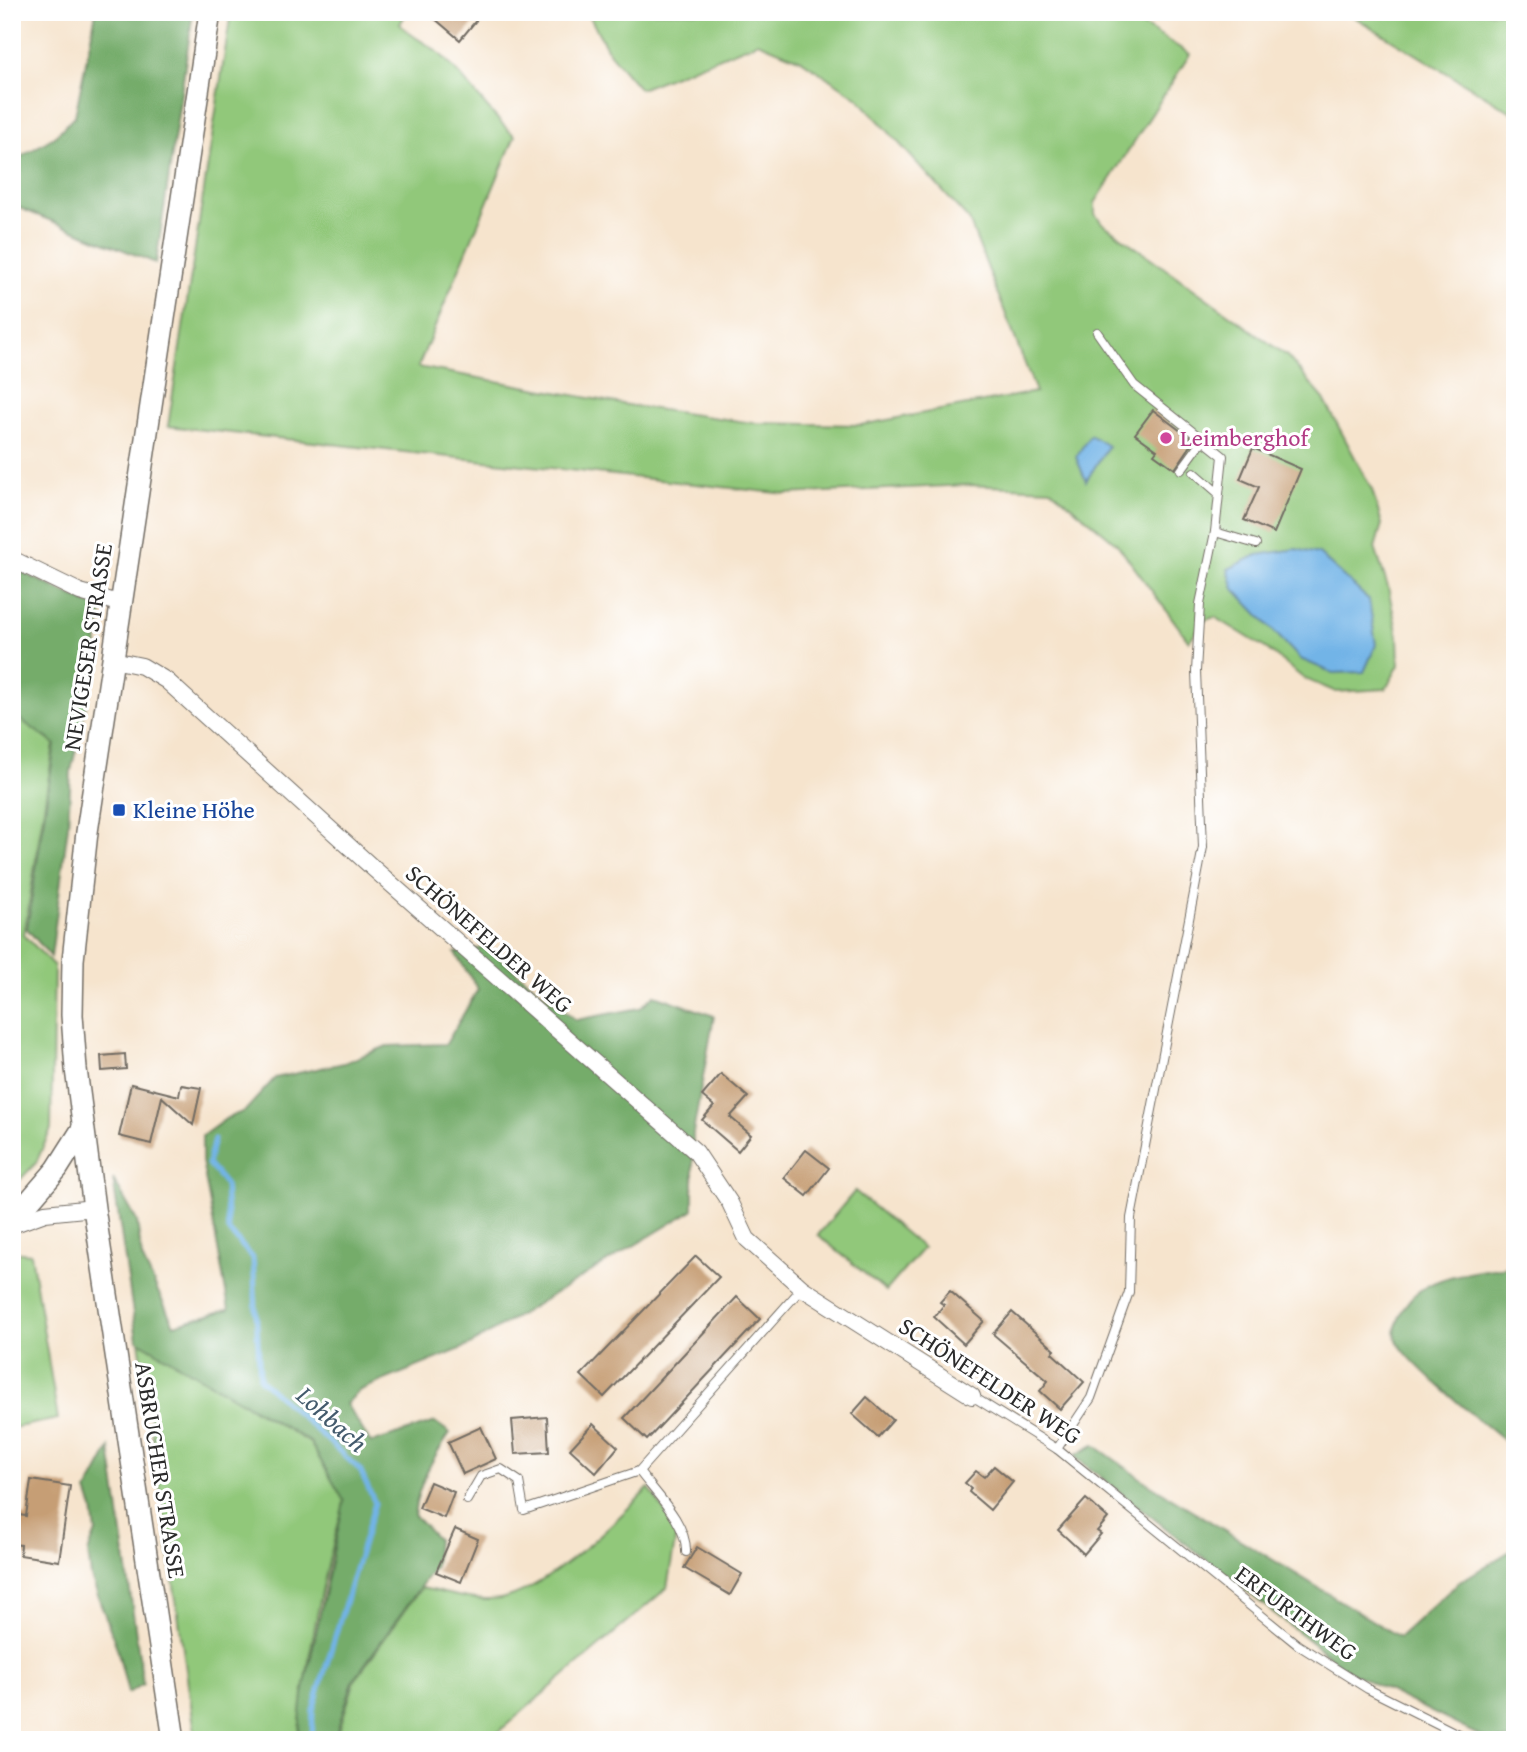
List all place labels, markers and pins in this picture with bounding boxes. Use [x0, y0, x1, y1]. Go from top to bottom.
place label: Leimberghof [1180, 420, 1311, 455]
marker: Leimberghof [1158, 430, 1174, 446]
place label: Kleine Höhe [133, 792, 255, 827]
marker: Kleine Höhe [111, 802, 127, 818]

